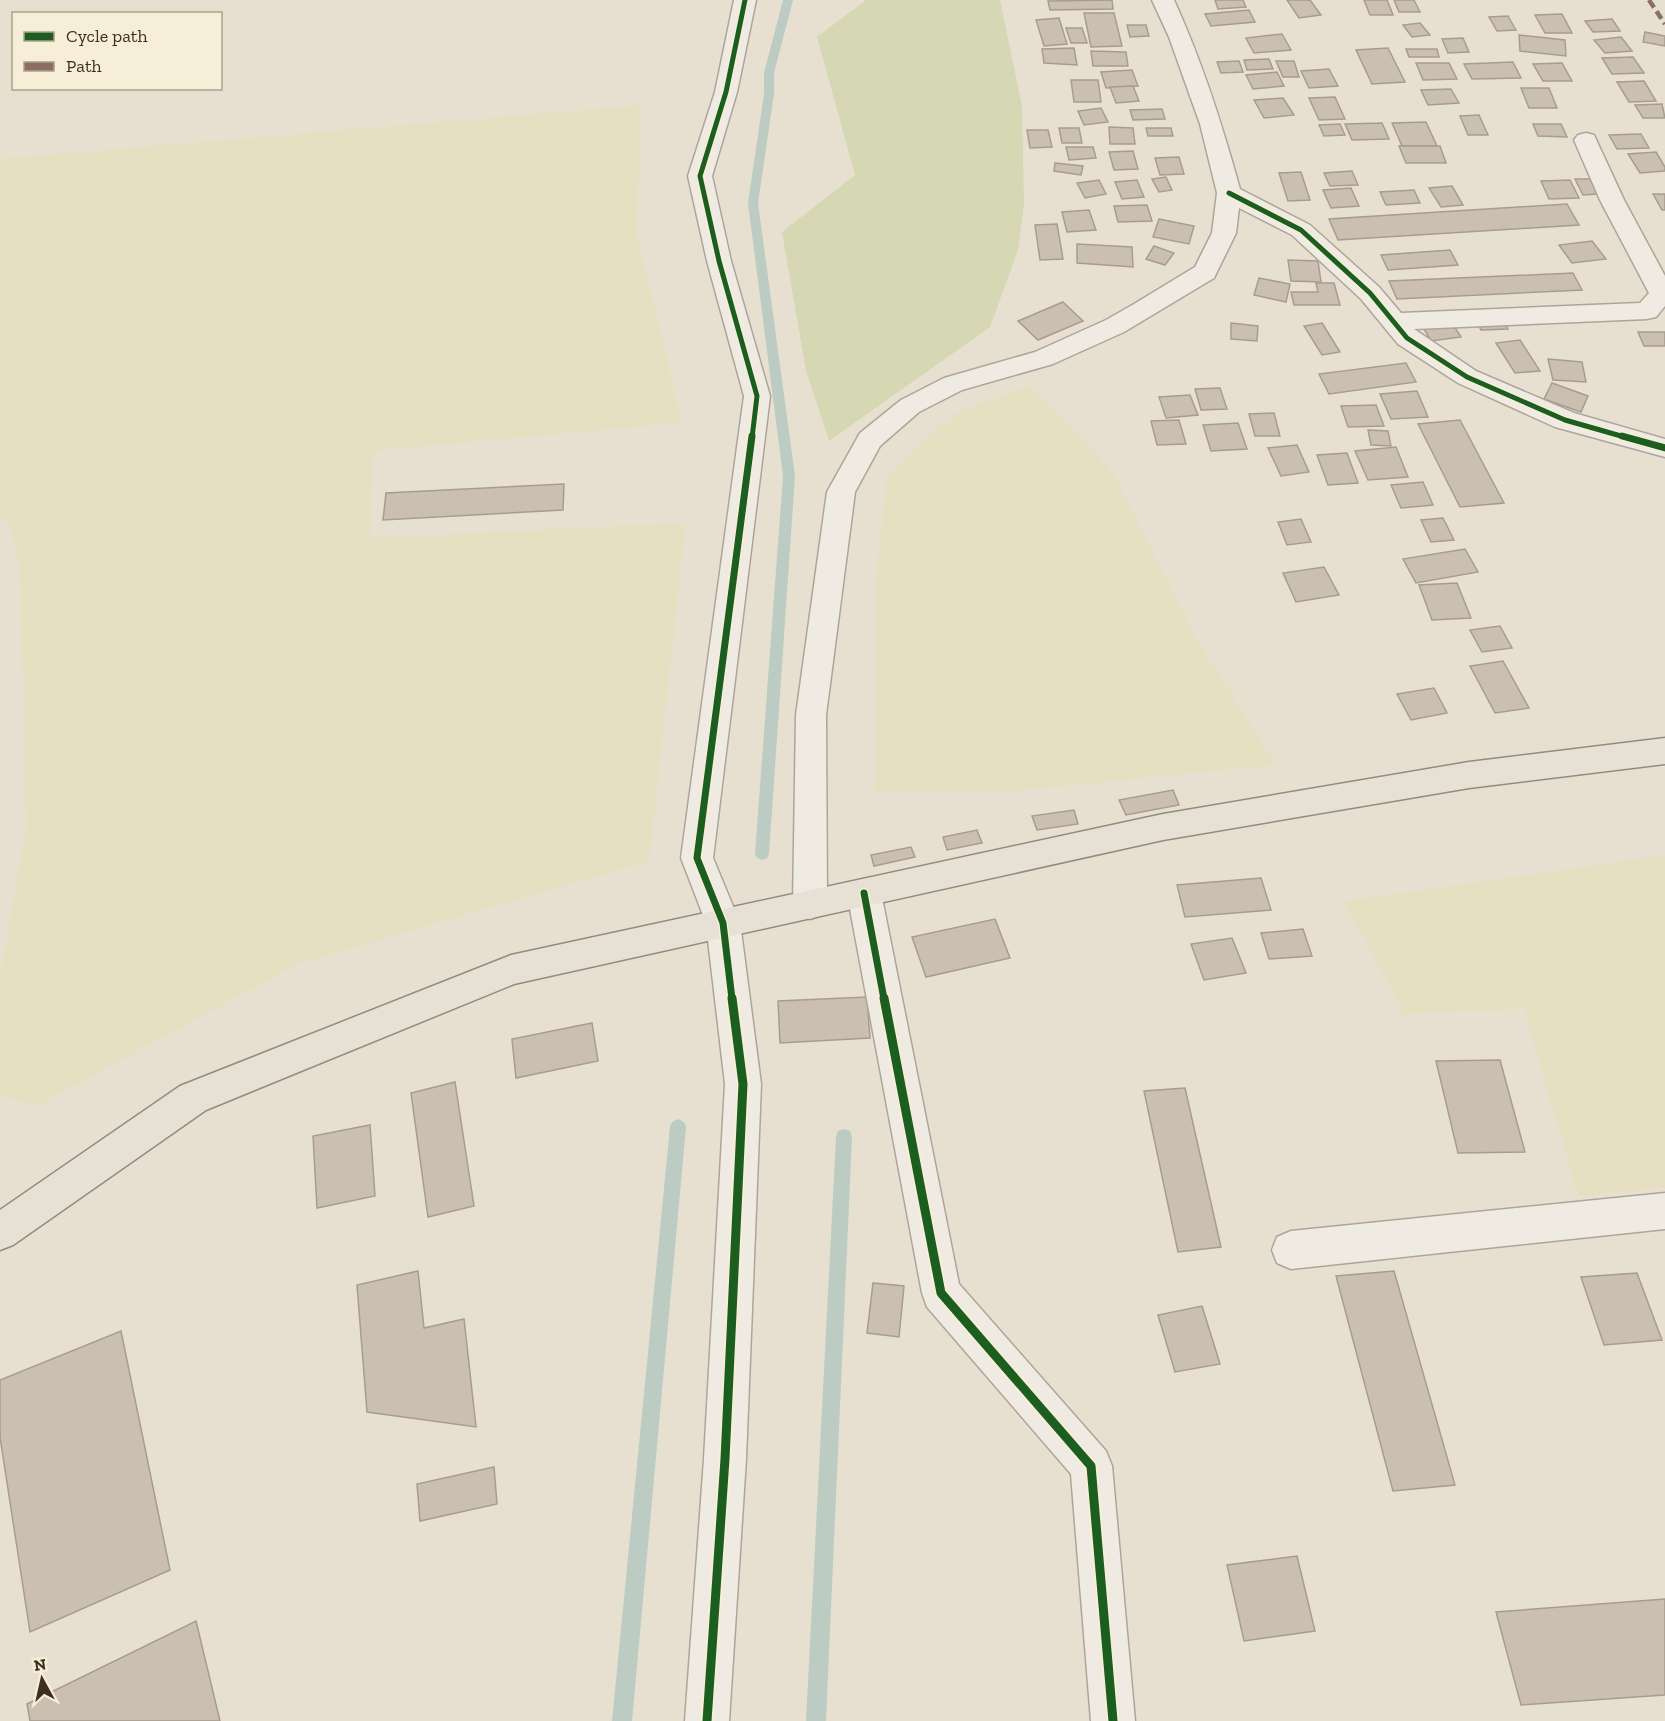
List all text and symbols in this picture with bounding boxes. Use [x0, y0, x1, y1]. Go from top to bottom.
legend [12, 12, 222, 90]
text: Cycle path [66, 25, 148, 47]
text: Path [66, 55, 102, 77]
north arrow [12, 1649, 72, 1709]
text: N [33, 1654, 47, 1675]

